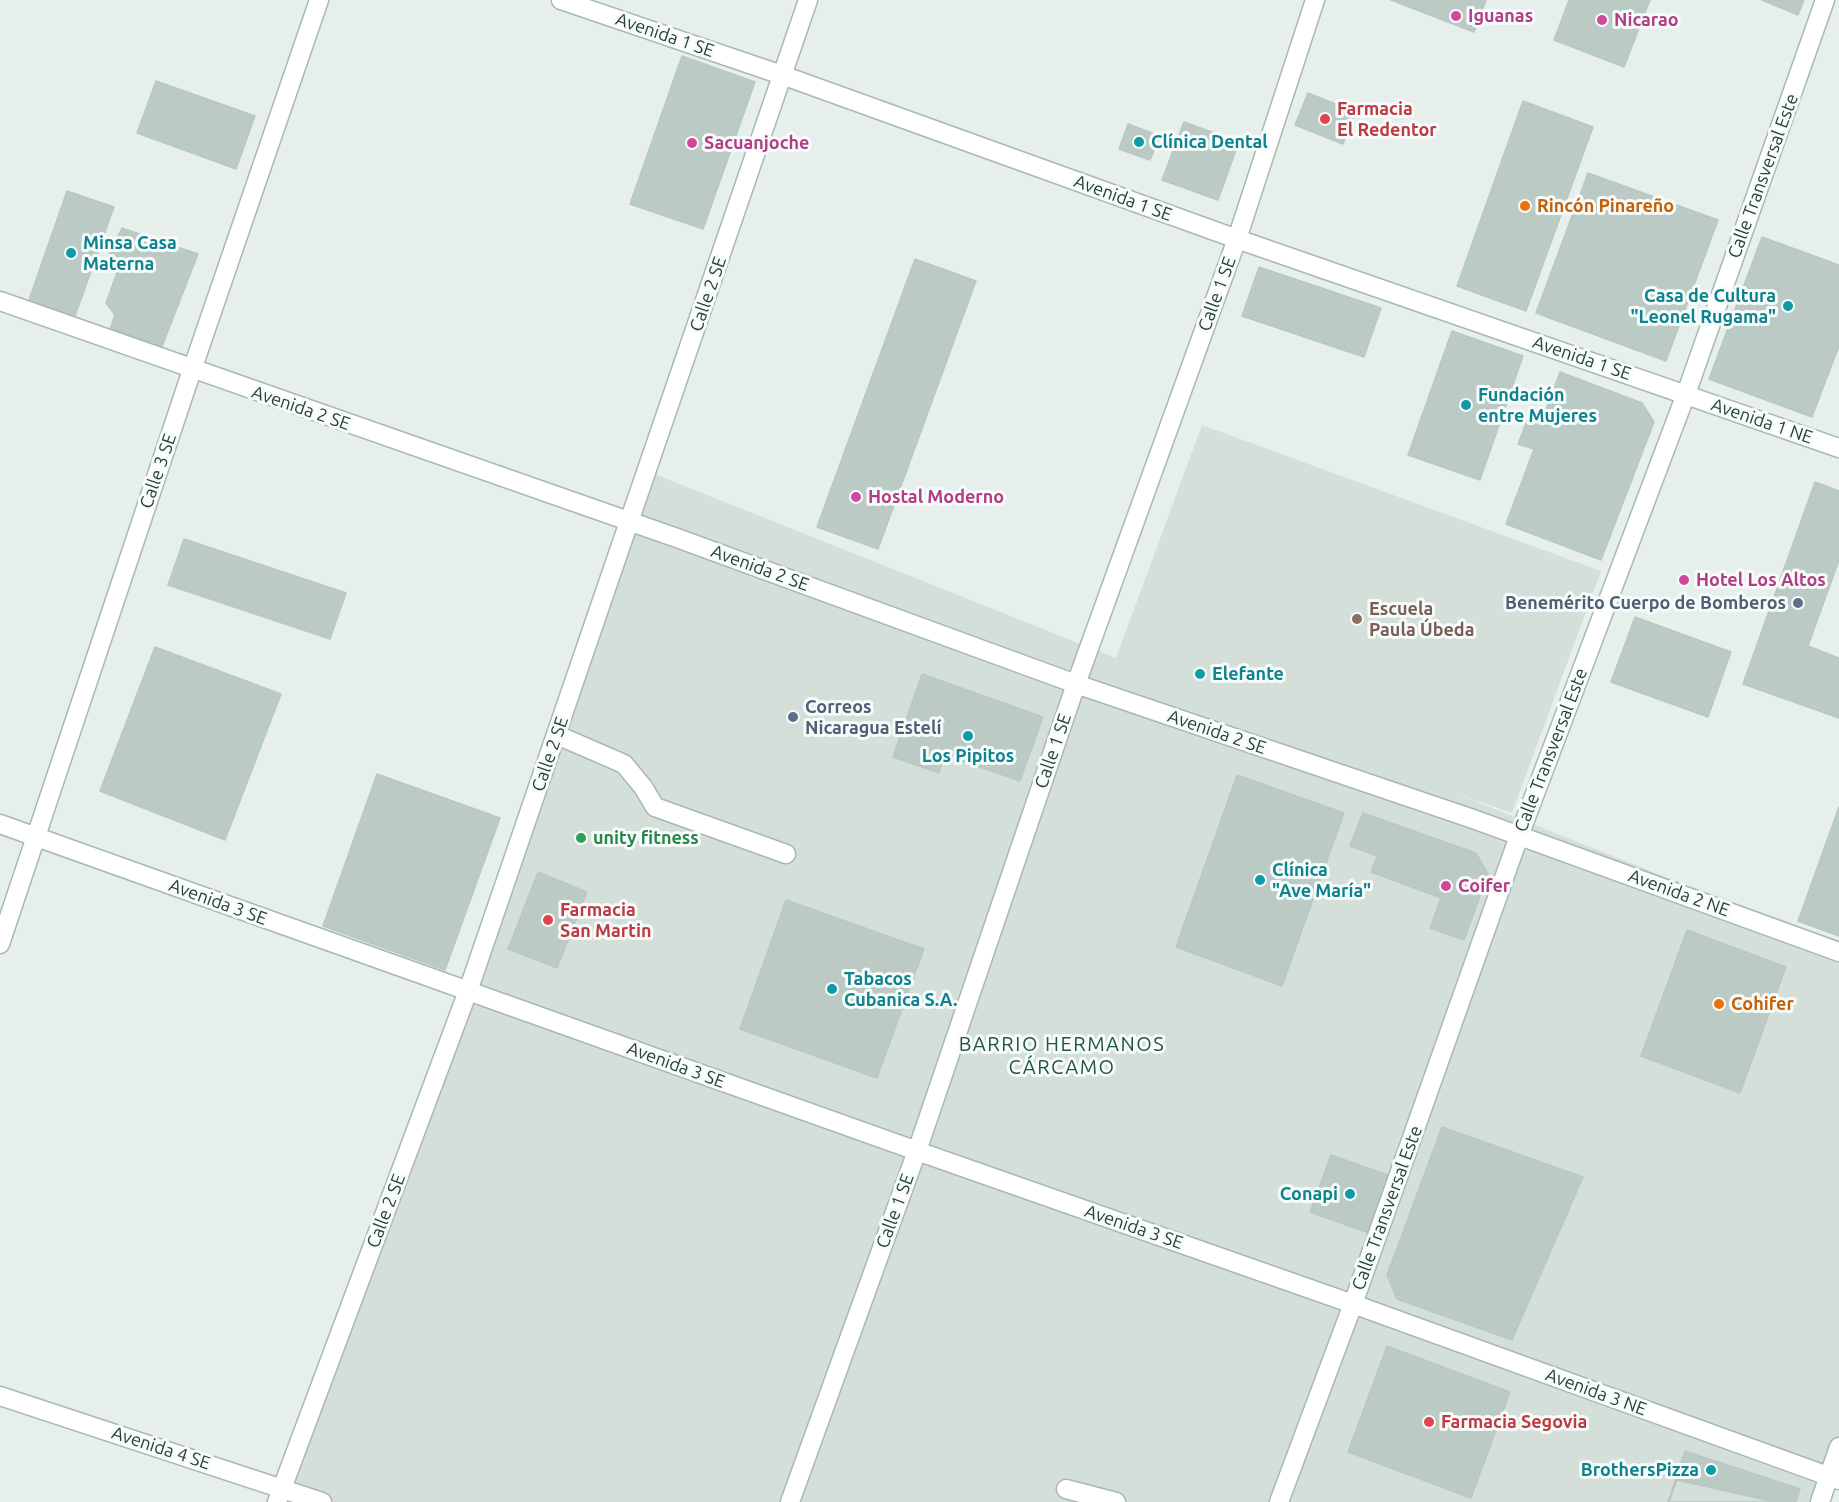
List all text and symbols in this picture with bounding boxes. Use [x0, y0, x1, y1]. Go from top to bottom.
place label: Iguanas [1468, 5, 1533, 27]
street label: Avenida 1 SE [613, 8, 717, 62]
marker: Iguanas [1449, 9, 1463, 23]
place label: Nicarao [1614, 9, 1679, 31]
marker: Nicarao [1595, 13, 1609, 27]
street label: Calle Transversal Este [1723, 91, 1803, 261]
place label: Farmacia El Redentor [1337, 98, 1437, 140]
marker: Farmacia El Redentor [1318, 112, 1332, 126]
place label: Clínica Dental [1151, 131, 1268, 153]
place label: Sacuanjoche [704, 132, 809, 154]
marker: Clínica Dental [1132, 135, 1146, 149]
marker: Sacuanjoche [685, 136, 699, 150]
street label: Avenida 1 SE [1071, 170, 1175, 226]
place label: Rincón Pinareño [1537, 195, 1674, 217]
marker: Rincón Pinareño [1518, 199, 1532, 213]
place label: Minsa Casa Materna [83, 232, 177, 274]
marker: Minsa Casa Materna [64, 246, 78, 260]
street label: Calle 2 SE [685, 254, 731, 334]
street label: Calle 1 SE [1194, 254, 1240, 334]
place label: Casa de Cultura "Leonel Rugama" [1631, 285, 1776, 328]
marker: Casa de Cultura "Leonel Rugama" [1781, 299, 1795, 313]
street label: Avenida 1 SE [1530, 331, 1634, 385]
street label: Avenida 2 SE [249, 381, 353, 435]
place label: Fundación entre Mujeres [1478, 384, 1597, 426]
street label: Avenida 1 NE [1708, 394, 1816, 448]
marker: Fundación entre Mujeres [1459, 398, 1473, 412]
street label: Calle 3 SE [135, 431, 181, 511]
place label: Hostal Moderno [868, 486, 1004, 508]
marker: Hostal Moderno [849, 490, 863, 504]
street label: Avenida 2 SE [708, 540, 812, 596]
place label: Hotel Los Altos [1696, 569, 1826, 591]
marker: Hotel Los Altos [1677, 573, 1691, 587]
place label: Benemérito Cuerpo de Bomberos [1505, 592, 1786, 614]
marker: Benemérito Cuerpo de Bomberos [1791, 596, 1805, 610]
place label: Escuela Paula Úbeda [1369, 598, 1474, 640]
marker: Escuela Paula Úbeda [1350, 612, 1364, 626]
place label: Elefante [1212, 663, 1284, 685]
street label: Calle Transversal Este [1510, 665, 1592, 835]
marker: Elefante [1193, 667, 1207, 681]
place label: Correos Nicaragua Estelí [805, 696, 941, 738]
street label: Avenida 2 SE [1165, 705, 1269, 759]
marker: Correos Nicaragua Estelí [786, 710, 800, 724]
street label: Calle 1 SE [1030, 711, 1076, 791]
street label: Calle 2 SE [527, 714, 573, 794]
marker: Los Pipitos [961, 729, 975, 743]
place label: Los Pipitos [922, 745, 1014, 767]
place label: unity fitness [593, 827, 699, 849]
marker: unity fitness [574, 831, 588, 845]
place label: Clínica "Ave María" [1272, 859, 1371, 902]
street label: Avenida 2 NE [1626, 865, 1732, 921]
marker: Clínica "Ave María" [1253, 873, 1267, 887]
street label: Avenida 3 SE [166, 874, 270, 930]
place label: Coifer [1458, 875, 1510, 897]
marker: Coifer [1439, 879, 1453, 893]
place label: Farmacia San Martin [560, 899, 651, 942]
marker: Farmacia San Martin [541, 913, 555, 927]
place label: Tabacos Cubanica S.A. [844, 968, 957, 1010]
marker: Tabacos Cubanica S.A. [825, 982, 839, 996]
place label: Cohifer [1731, 993, 1794, 1015]
marker: Cohifer [1712, 997, 1726, 1011]
district label: BARRIO HERMANOS CÁRCAMO [959, 1032, 1165, 1079]
street label: Avenida 3 SE [624, 1037, 728, 1093]
street label: Calle Transversal Este [1347, 1123, 1427, 1293]
street label: Calle 2 SE [362, 1171, 410, 1251]
street label: Calle 1 SE [872, 1171, 918, 1251]
place label: Conapi [1280, 1183, 1338, 1205]
marker: Conapi [1343, 1187, 1357, 1201]
street label: Avenida 3 SE [1082, 1200, 1186, 1254]
street label: Avenida 3 NE [1543, 1364, 1649, 1420]
place label: Farmacia Segovia [1441, 1411, 1587, 1433]
marker: Farmacia Segovia [1422, 1415, 1436, 1429]
street label: Avenida 4 SE [109, 1422, 213, 1474]
place label: BrothersPizza [1581, 1459, 1699, 1481]
marker: BrothersPizza [1704, 1463, 1718, 1477]

